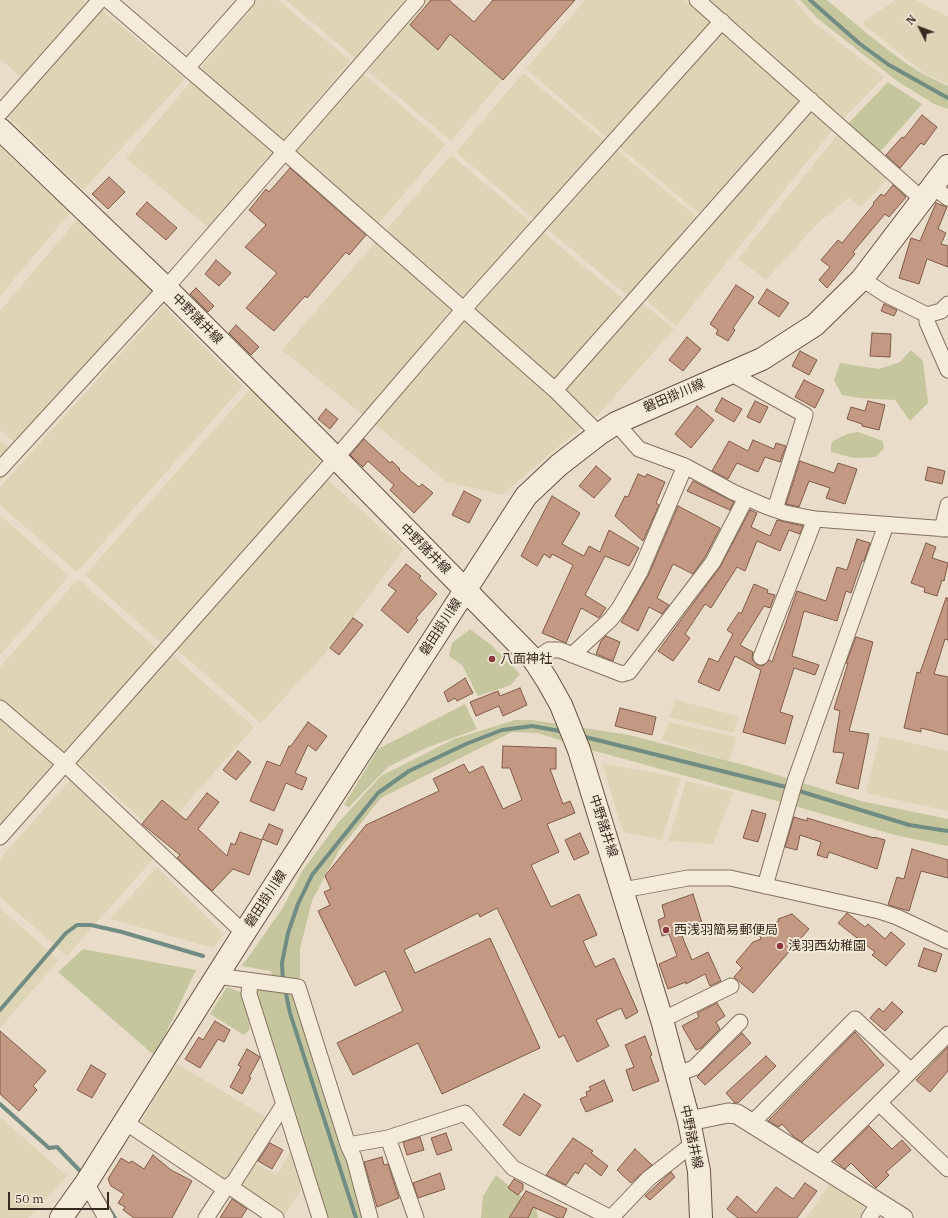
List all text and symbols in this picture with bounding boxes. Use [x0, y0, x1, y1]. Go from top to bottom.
north arrow [900, 8, 940, 48]
text: N [903, 12, 919, 28]
street label: 中野諸井線 [169, 291, 225, 347]
street label: 磐田掛川線 [641, 376, 707, 416]
street label: 中野諸井線 [397, 521, 453, 577]
street label: 磐田掛川線 [417, 595, 465, 659]
place label: 八面神社 [500, 651, 552, 667]
marker: 八面神社 [487, 654, 497, 664]
street label: 中野諸井線 [586, 793, 620, 859]
street label: 磐田掛川線 [242, 867, 290, 931]
place label: 西浅羽簡易郵便局 [674, 922, 778, 938]
marker: 西浅羽簡易郵便局 [661, 925, 671, 935]
place label: 浅羽西幼稚園 [788, 938, 866, 954]
marker: 浅羽西幼稚園 [775, 941, 785, 951]
street label: 中野諸井線 [677, 1104, 705, 1170]
scale bar [10, 1184, 111, 1210]
text: 50 m [15, 1191, 44, 1206]

